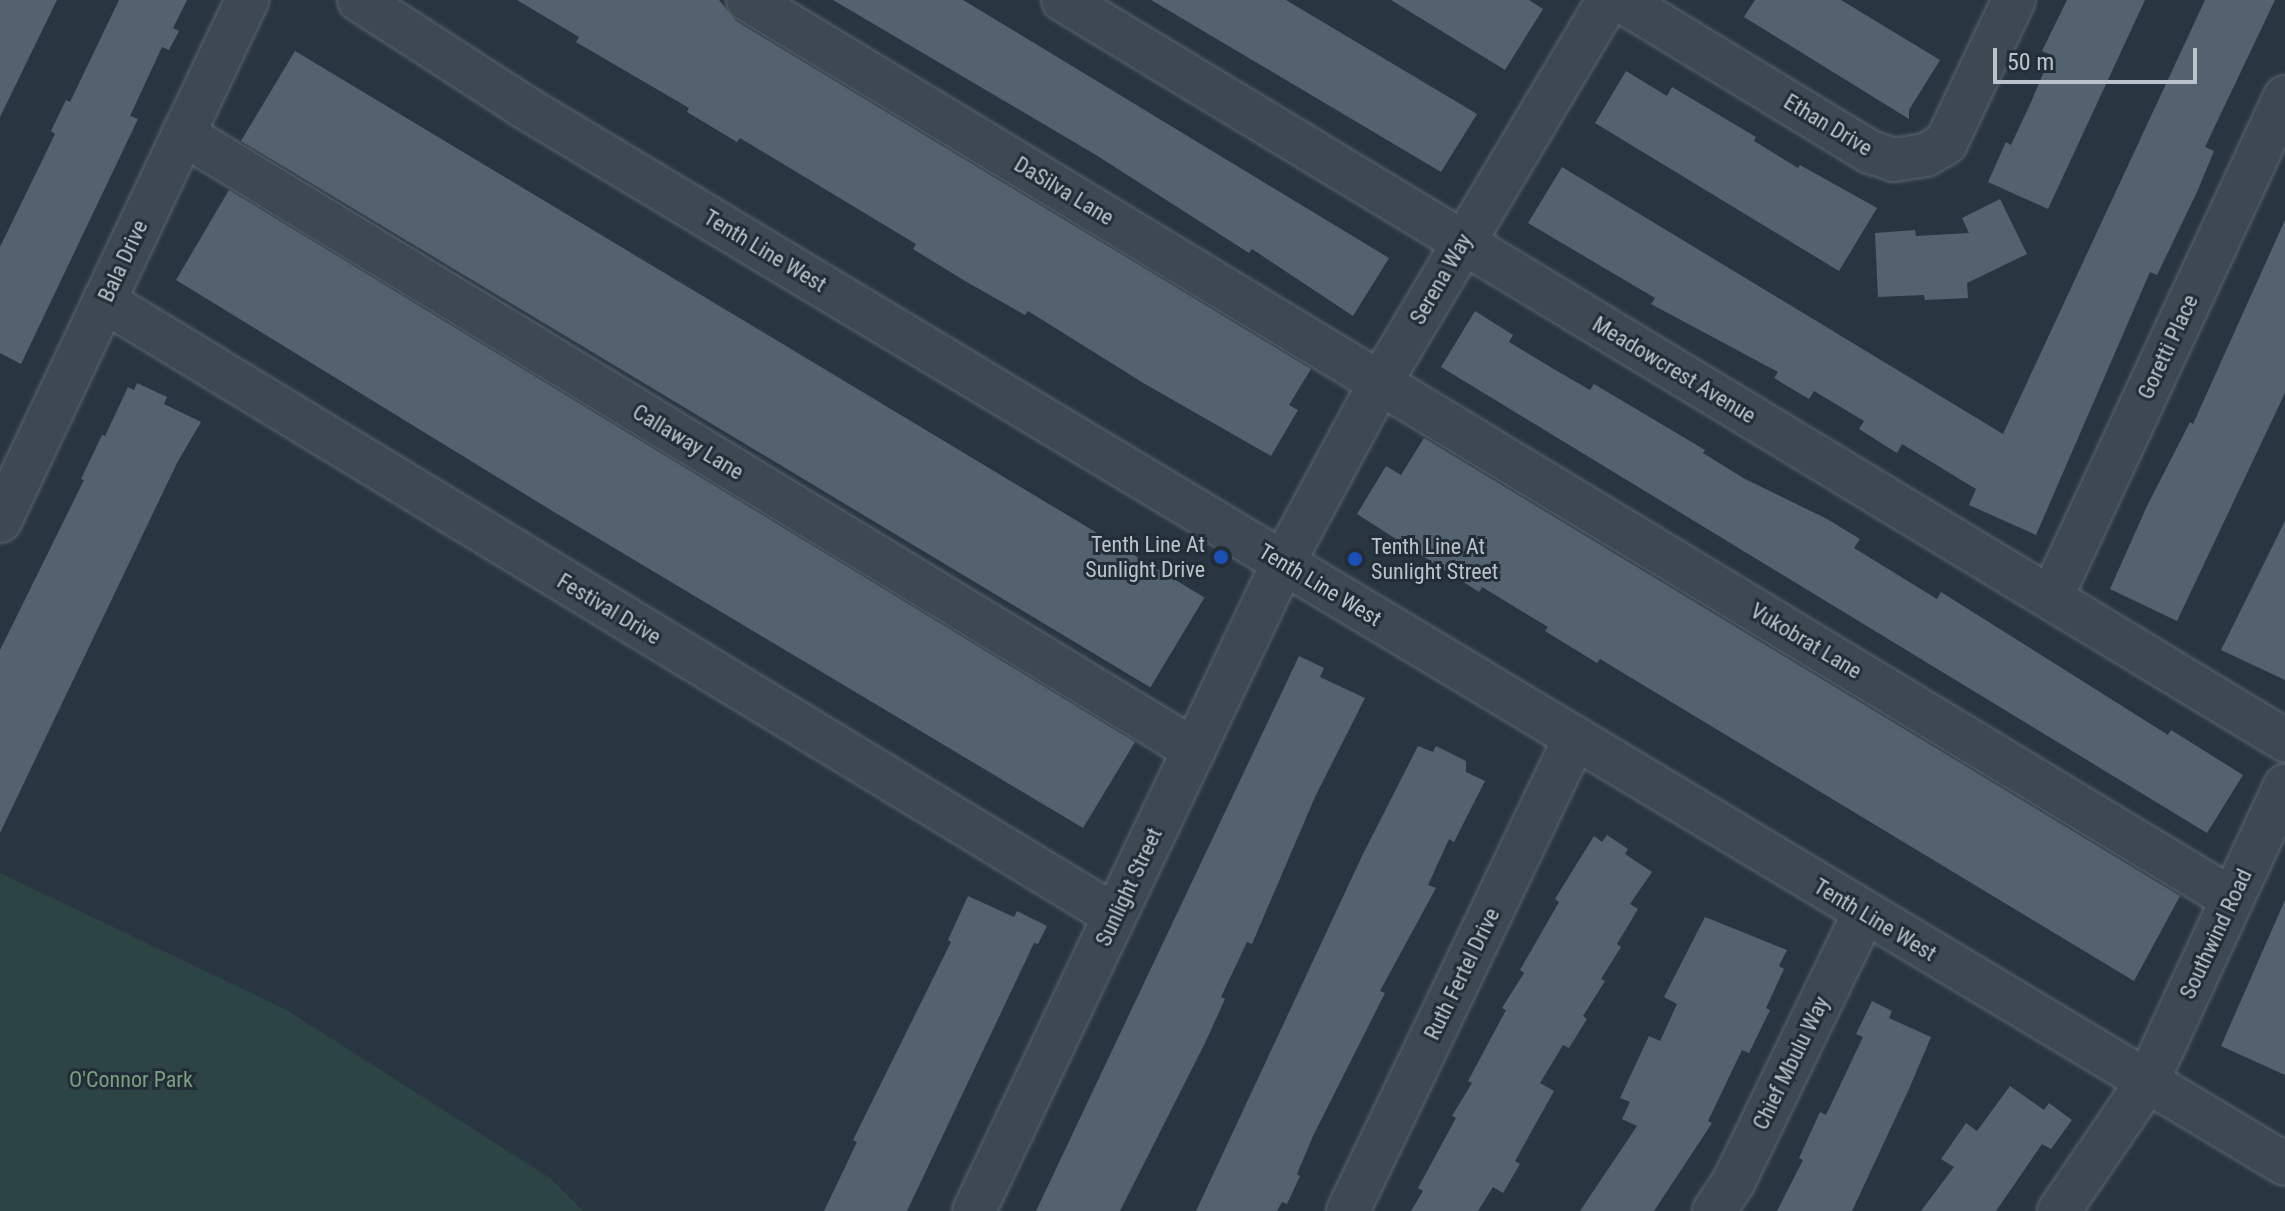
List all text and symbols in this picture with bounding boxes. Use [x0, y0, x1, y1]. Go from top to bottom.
scale bar [1997, 32, 2201, 82]
text: 50 m [2007, 48, 2054, 76]
street label: Ethan Drive [1779, 88, 1877, 162]
street label: DaSilva Lane [1009, 151, 1119, 231]
street label: Tenth Line West [699, 204, 831, 298]
street label: Bala Drive [93, 216, 153, 306]
street label: Serena Way [1404, 229, 1478, 329]
street label: Goretti Place [2132, 291, 2204, 403]
street label: Meadowcrest Avenue [1588, 311, 1760, 429]
street label: Callaway Lane [628, 399, 748, 485]
place label: Tenth Line At Sunlight Drive [1085, 531, 1205, 582]
place label: Tenth Line At Sunlight Street [1371, 533, 1498, 584]
street label: Tenth Line West [1254, 538, 1386, 632]
marker: Tenth Line At Sunlight Drive [1212, 548, 1230, 566]
marker: Tenth Line At Sunlight Street [1346, 550, 1364, 568]
street label: Festival Drive [552, 568, 666, 650]
street label: Vukobrat Lane [1746, 598, 1866, 684]
street label: Sunlight Street [1090, 824, 1168, 950]
street label: Southwind Road [2174, 865, 2258, 1003]
street label: Tenth Line West [1809, 873, 1941, 967]
street label: Ruth Fertel Drive [1419, 904, 1505, 1044]
street label: Chief Mbulu Way [1747, 992, 1835, 1134]
park label: O'Connor Park [69, 1067, 193, 1093]

